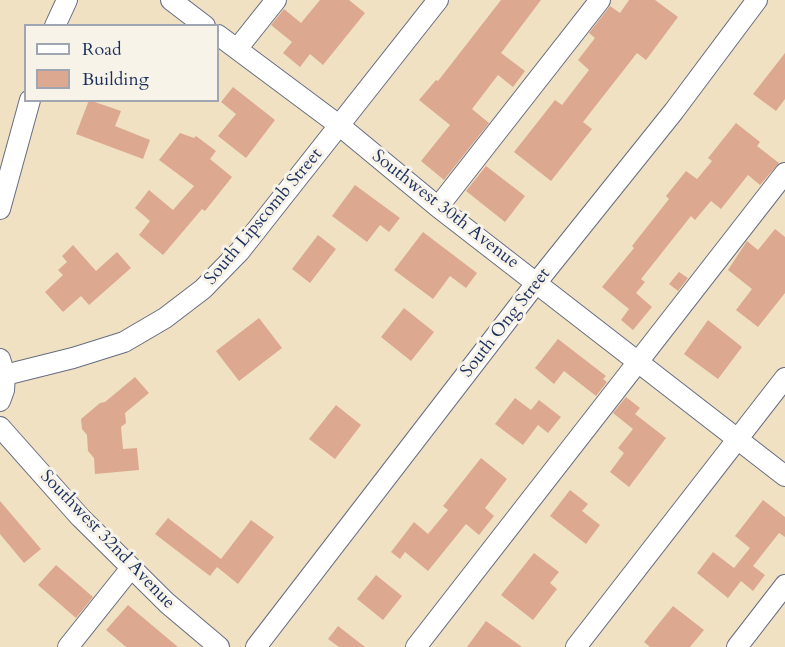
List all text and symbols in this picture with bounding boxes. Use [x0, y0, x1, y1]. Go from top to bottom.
legend [24, 24, 219, 102]
text: Road [82, 37, 122, 62]
text: Building [82, 67, 149, 92]
street label: South Lipscomb Street [201, 144, 327, 290]
street label: Southwest 30th Avenue [367, 146, 523, 274]
street label: South Ong Street [457, 264, 555, 382]
street label: Southwest 32nd Avenue [35, 466, 179, 614]

